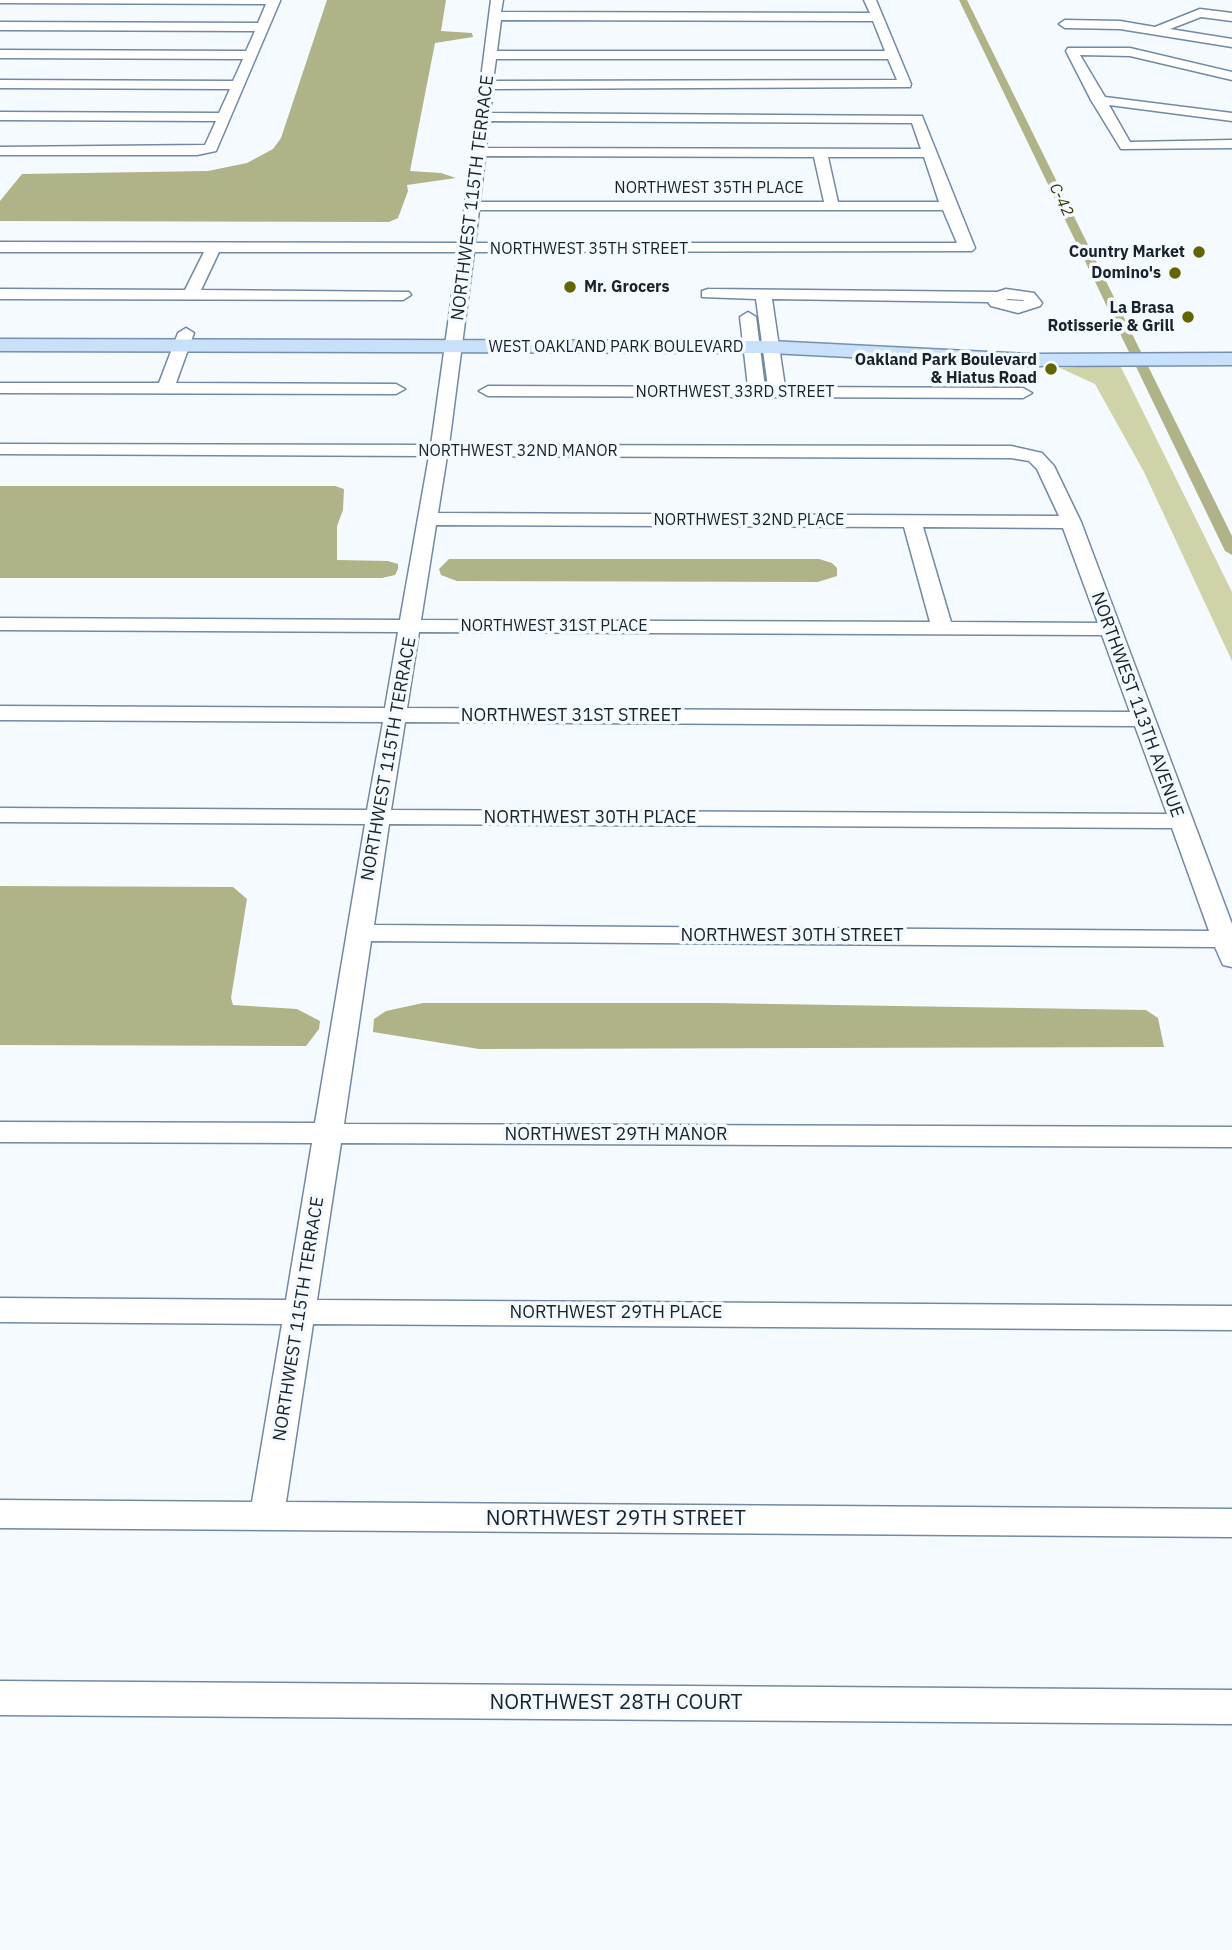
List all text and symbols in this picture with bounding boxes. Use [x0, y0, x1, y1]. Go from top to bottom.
street label: NORTHWEST 115TH TERRACE [447, 74, 499, 322]
street label: NORTHWEST 35TH PLACE [614, 178, 804, 198]
water label: C-42 [1045, 180, 1077, 220]
street label: NORTHWEST 35TH STREET [490, 239, 688, 259]
place label: Country Market [1069, 242, 1185, 262]
marker: Country Market [1191, 244, 1207, 260]
place label: Domino's [1091, 263, 1161, 283]
marker: Domino's [1167, 265, 1183, 281]
place label: Mr. Grocers [584, 277, 670, 297]
marker: Mr. Grocers [562, 279, 578, 295]
place label: La Brasa Rotisserie & Grill [1048, 298, 1174, 336]
marker: La Brasa Rotisserie & Grill [1180, 309, 1196, 325]
street label: WEST OAKLAND PARK BOULEVARD [488, 337, 744, 357]
place label: Oakland Park Boulevard & Hiatus Road [855, 350, 1037, 388]
marker: Oakland Park Boulevard & Hiatus Road [1043, 361, 1059, 377]
street label: NORTHWEST 33RD STREET [636, 382, 834, 402]
street label: NORTHWEST 32ND MANOR [418, 441, 618, 461]
street label: NORTHWEST 32ND PLACE [654, 510, 844, 530]
street label: NORTHWEST 113TH AVENUE [1086, 589, 1188, 821]
street label: NORTHWEST 31ST PLACE [460, 616, 648, 636]
street label: NORTHWEST 115TH TERRACE [357, 635, 421, 883]
street label: NORTHWEST 31ST STREET [461, 705, 681, 727]
street label: NORTHWEST 30TH PLACE [484, 807, 696, 829]
street label: NORTHWEST 30TH STREET [680, 925, 904, 947]
street label: NORTHWEST 29TH MANOR [505, 1124, 727, 1146]
street label: NORTHWEST 115TH TERRACE [269, 1195, 329, 1443]
street label: NORTHWEST 29TH PLACE [510, 1302, 722, 1324]
street label: NORTHWEST 29TH STREET [486, 1506, 746, 1532]
street label: NORTHWEST 28TH COURT [489, 1690, 743, 1716]

